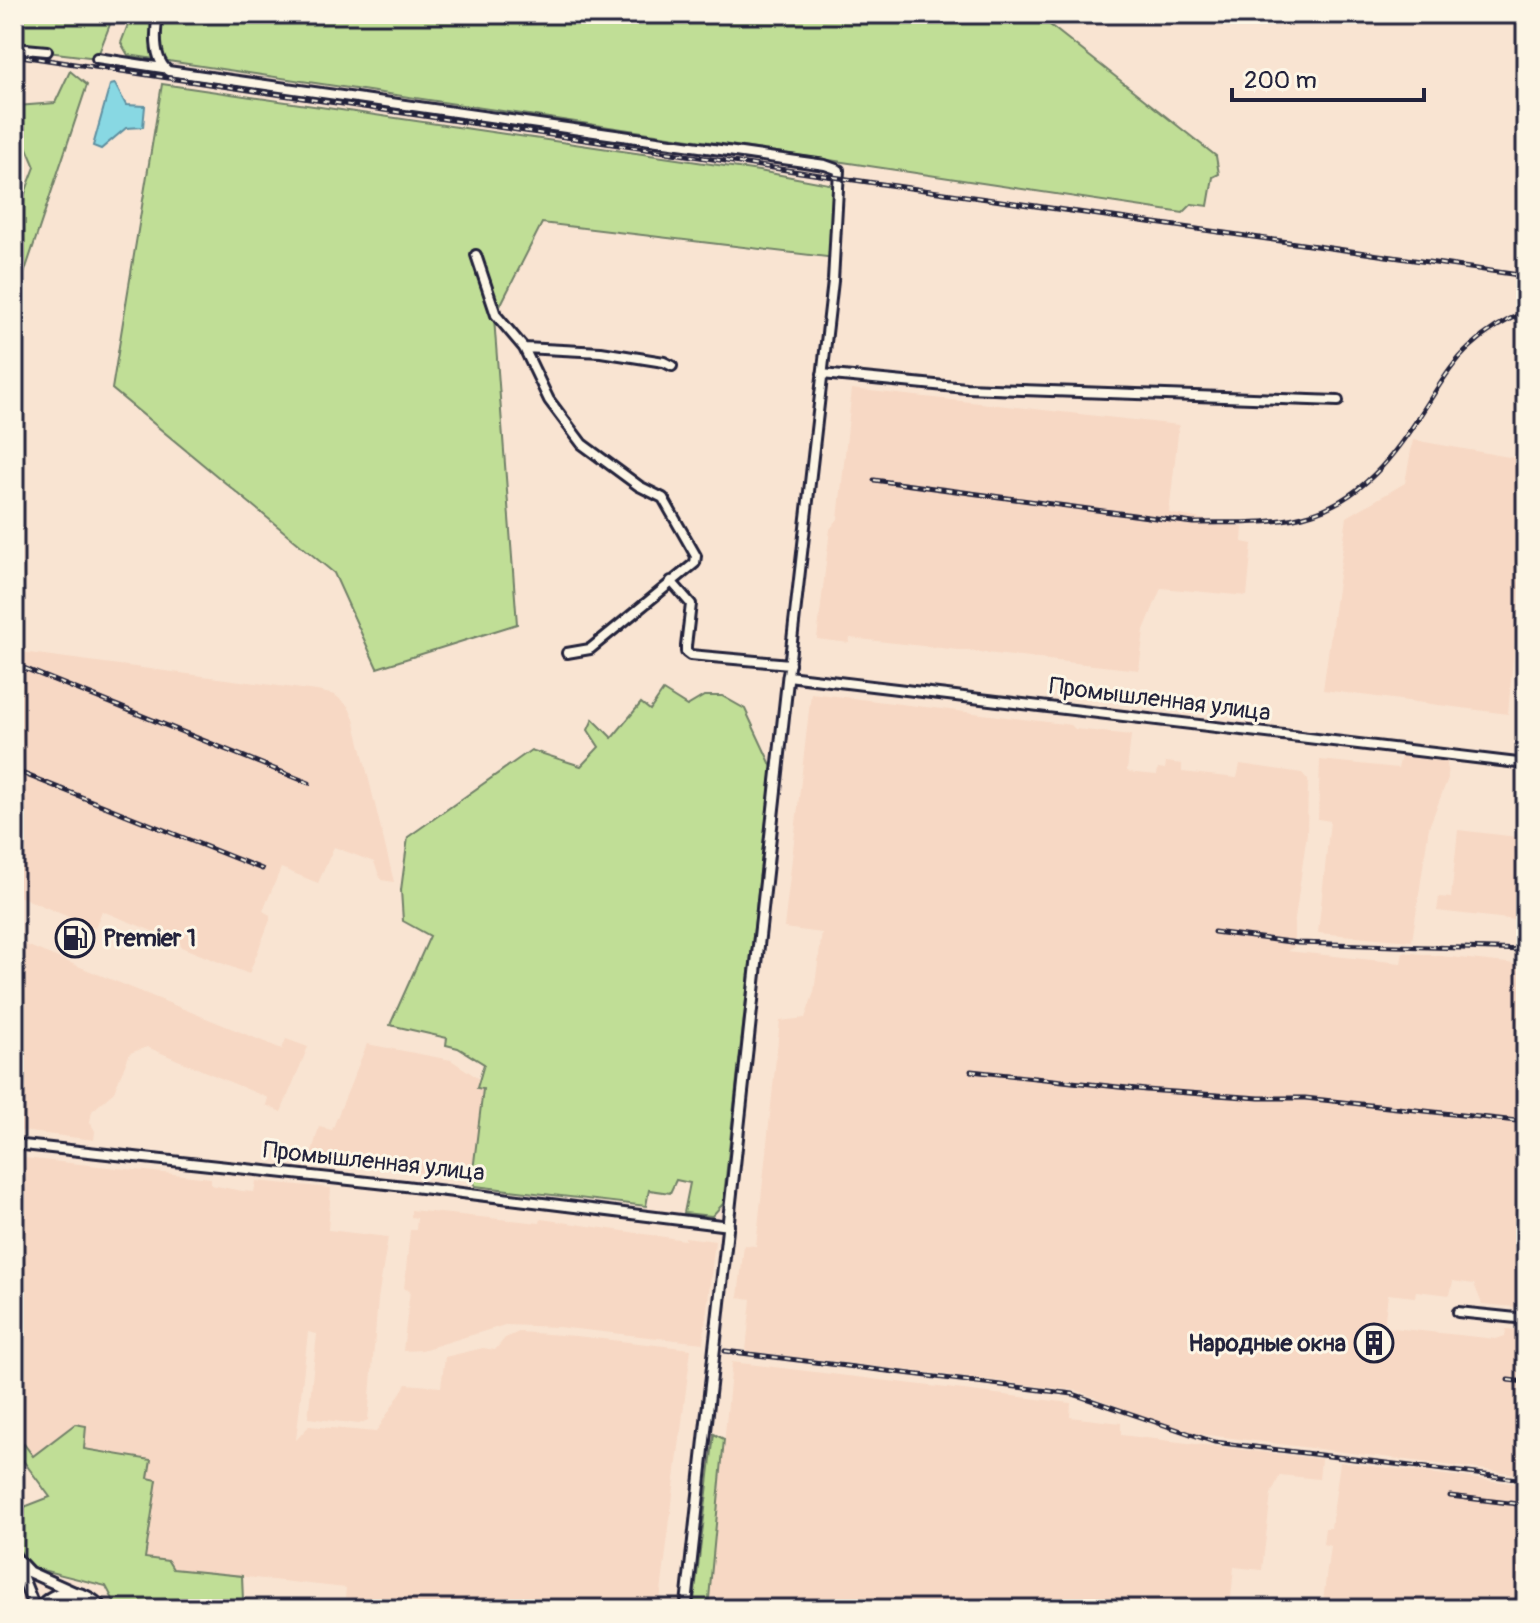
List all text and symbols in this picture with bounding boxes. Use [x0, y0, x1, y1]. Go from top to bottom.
scale bar [1232, 52, 1424, 102]
text: 200 m [1244, 66, 1317, 95]
street label: Промышленная улица [1048, 672, 1272, 727]
fuel station icon: Premier 1 [54, 917, 96, 959]
place label: Premier 1 [103, 924, 196, 953]
street label: Промышленная улица [262, 1135, 486, 1188]
building icon: Народные окна [1353, 1322, 1395, 1364]
place label: Народные окна [1188, 1329, 1346, 1358]

